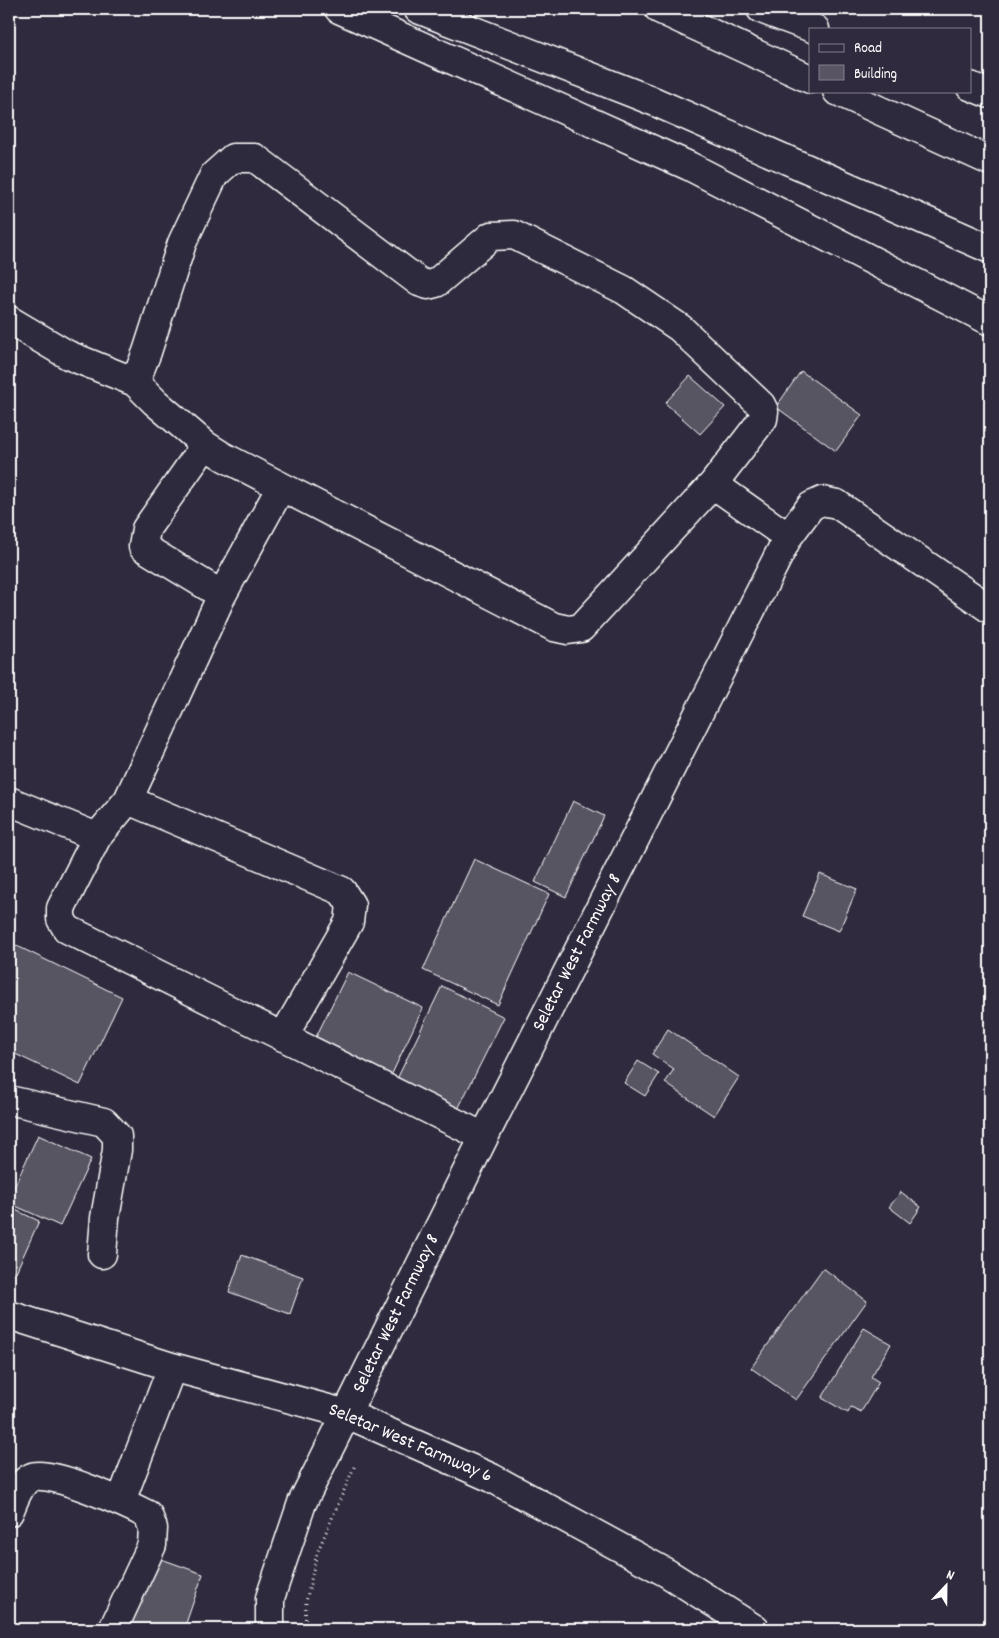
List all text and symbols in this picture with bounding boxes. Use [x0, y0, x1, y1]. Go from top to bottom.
legend [809, 28, 972, 92]
text: Road [854, 38, 882, 60]
text: Building [854, 64, 897, 86]
street label: Seletar West Farmway 8 [527, 869, 629, 1037]
street label: Seletar West Farmway 8 [347, 1230, 447, 1398]
street label: Seletar West Farmway 6 [324, 1397, 496, 1491]
north arrow [922, 1560, 972, 1610]
text: N [943, 1565, 957, 1586]

